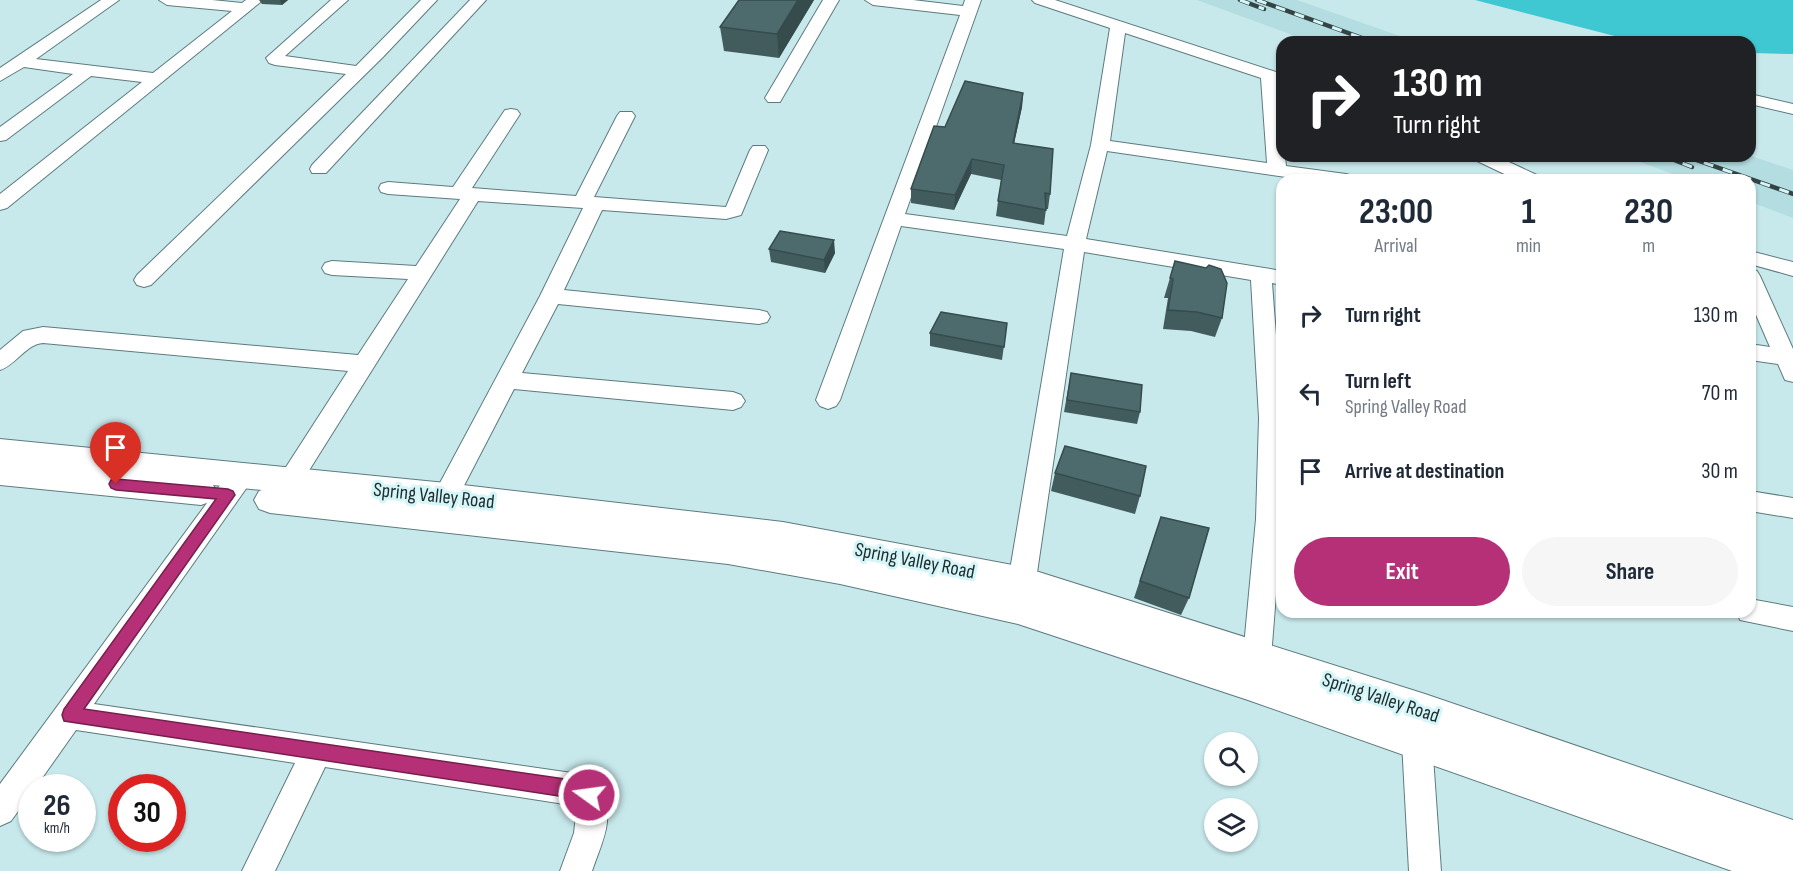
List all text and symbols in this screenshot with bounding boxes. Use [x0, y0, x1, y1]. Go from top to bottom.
text: 130 m [1393, 58, 1483, 109]
icon: right [1294, 60, 1372, 138]
text: Turn right [1393, 109, 1480, 141]
text: 23:00 [1359, 191, 1433, 234]
text: 1 [1522, 191, 1536, 234]
text: 230 [1624, 191, 1673, 234]
text: Arrival [1375, 234, 1418, 258]
text: min [1516, 234, 1541, 258]
text: m [1642, 234, 1655, 258]
icon: right [1294, 299, 1327, 332]
text: Turn right [1345, 302, 1421, 329]
text: 130 m [1694, 302, 1738, 329]
text: Turn left [1345, 368, 1411, 395]
icon: left [1294, 377, 1327, 410]
text: 70 m [1702, 380, 1738, 407]
text: Spring Valley Road [1345, 395, 1467, 419]
pin [90, 422, 141, 484]
icon: arrive [99, 431, 132, 464]
icon: arrive [1294, 455, 1327, 488]
text: Arrive at destination [1345, 458, 1504, 485]
text: 30 m [1701, 458, 1738, 485]
street label: Spring Valley Road [372, 478, 496, 514]
button: Exit [1294, 537, 1510, 606]
button: Share [1522, 537, 1738, 606]
street label: Spring Valley Road [853, 538, 977, 584]
street label: Spring Valley Road [1319, 668, 1442, 728]
map controls [1204, 732, 1258, 852]
button: search [1204, 732, 1258, 786]
position arrow [557, 763, 621, 827]
speed limit sign: 30 [108, 774, 186, 852]
text: 26 [43, 788, 71, 824]
button: layers [1204, 798, 1258, 852]
text: km/h [44, 819, 70, 838]

